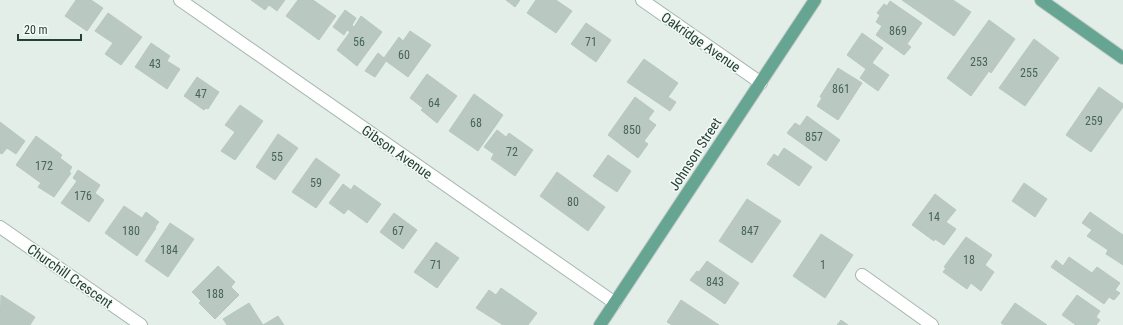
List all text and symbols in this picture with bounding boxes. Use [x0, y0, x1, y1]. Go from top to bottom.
street label: Oakridge Avenue [658, 9, 744, 75]
scale bar [18, 16, 81, 42]
text: 20 m [24, 23, 48, 37]
house number: 869 [889, 24, 907, 38]
house number: 56 [353, 35, 365, 49]
house number: 71 [585, 35, 597, 49]
house number: 60 [398, 48, 410, 62]
house number: 253 [970, 55, 988, 69]
house number: 43 [149, 57, 161, 71]
house number: 255 [1020, 66, 1038, 80]
house number: 861 [832, 82, 850, 96]
house number: 47 [195, 87, 207, 101]
house number: 64 [428, 96, 440, 110]
house number: 259 [1085, 114, 1103, 128]
street label: Johnson Street [666, 115, 724, 193]
house number: 68 [470, 116, 482, 130]
street label: Gibson Avenue [359, 122, 436, 182]
house number: 850 [623, 123, 641, 137]
house number: 857 [805, 130, 823, 144]
house number: 72 [506, 145, 518, 159]
house number: 55 [271, 150, 283, 164]
house number: 172 [35, 159, 53, 173]
house number: 59 [310, 176, 322, 190]
house number: 176 [74, 189, 92, 203]
house number: 80 [567, 195, 579, 209]
house number: 14 [928, 210, 940, 224]
house number: 180 [122, 224, 140, 238]
house number: 67 [392, 224, 404, 238]
house number: 847 [741, 224, 759, 238]
street label: Churchill Crescent [24, 241, 116, 311]
house number: 184 [160, 243, 178, 257]
house number: 18 [963, 253, 975, 267]
house number: 71 [430, 258, 442, 272]
house number: 1 [820, 258, 826, 272]
house number: 843 [706, 275, 724, 289]
house number: 188 [206, 287, 224, 301]

